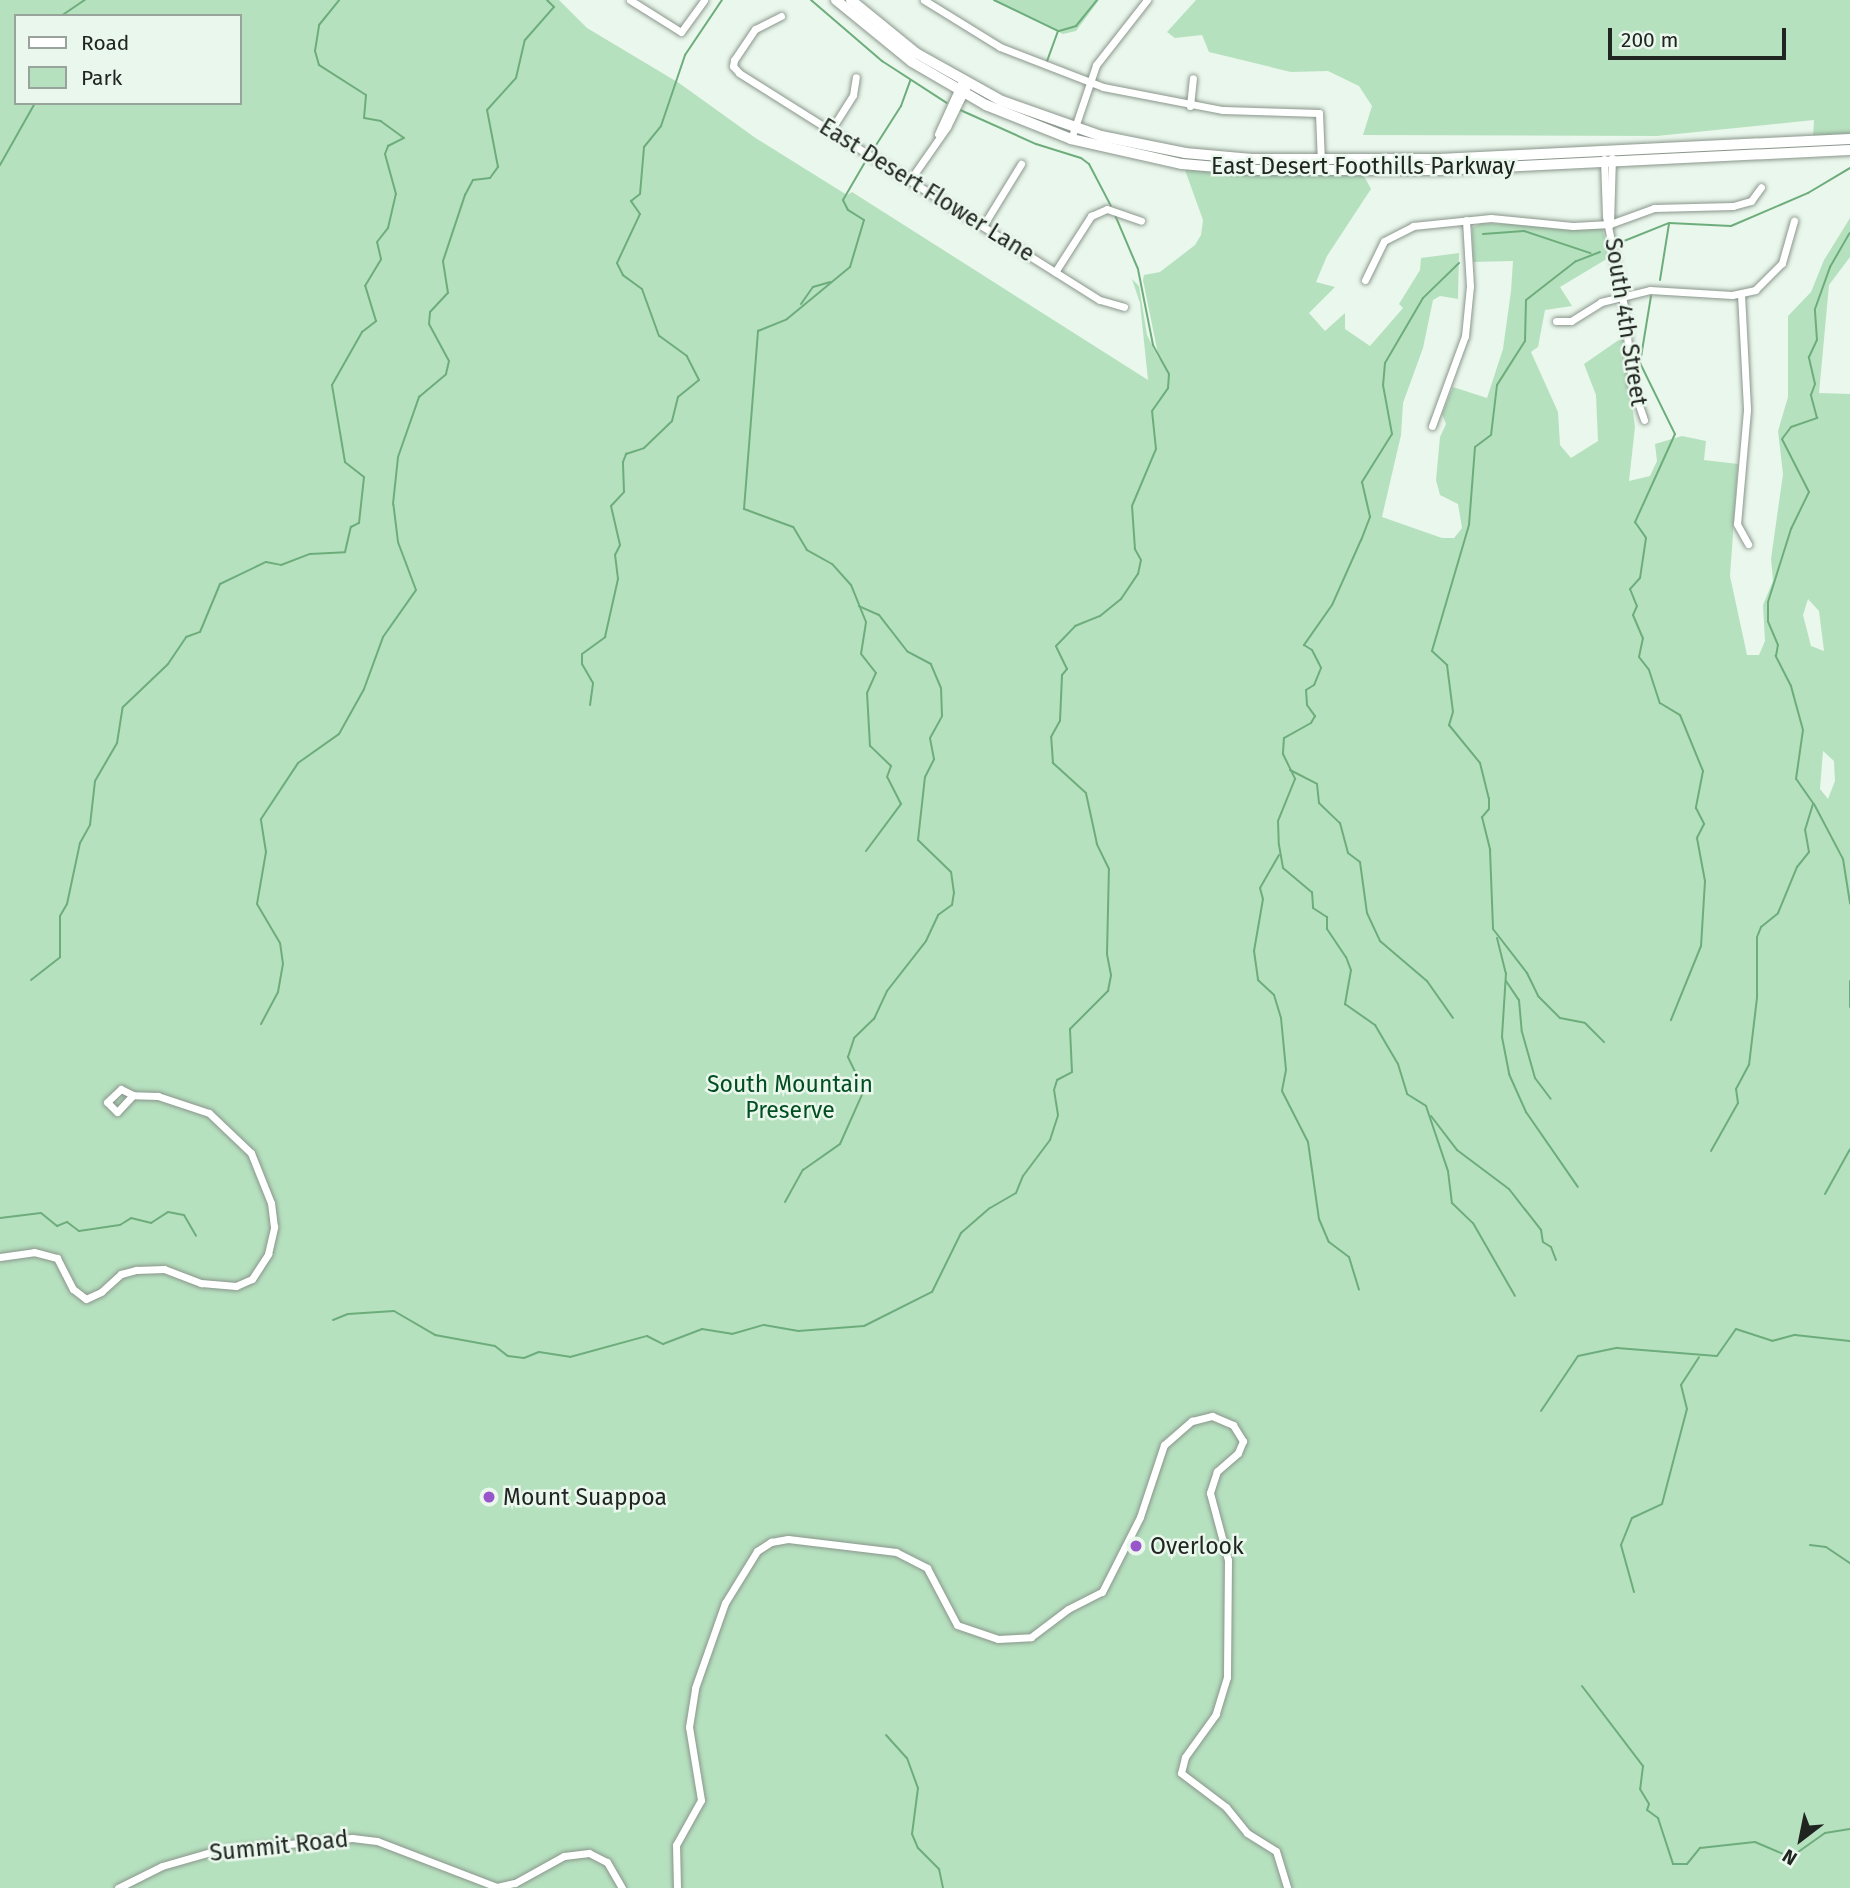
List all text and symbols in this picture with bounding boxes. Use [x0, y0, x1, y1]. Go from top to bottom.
legend [14, 14, 242, 105]
scale bar [1612, 14, 1790, 58]
text: 200 m [1621, 27, 1678, 53]
text: Road [81, 30, 129, 56]
text: Park [81, 65, 122, 91]
street label: East Desert Flower Lane [814, 113, 1040, 267]
street label: East Desert Foothills Parkway [1211, 152, 1515, 180]
street label: South 4th Street [1599, 236, 1653, 408]
park label: South Mountain Preserve [707, 1070, 873, 1124]
place label: Mount Suappoa [503, 1483, 667, 1511]
marker: Mount Suappoa [481, 1489, 497, 1505]
place label: Overlook [1150, 1532, 1244, 1560]
marker: Overlook [1128, 1538, 1144, 1554]
north arrow [1766, 1804, 1836, 1874]
street label: Summit Road [208, 1825, 350, 1867]
text: N [1778, 1844, 1801, 1870]

